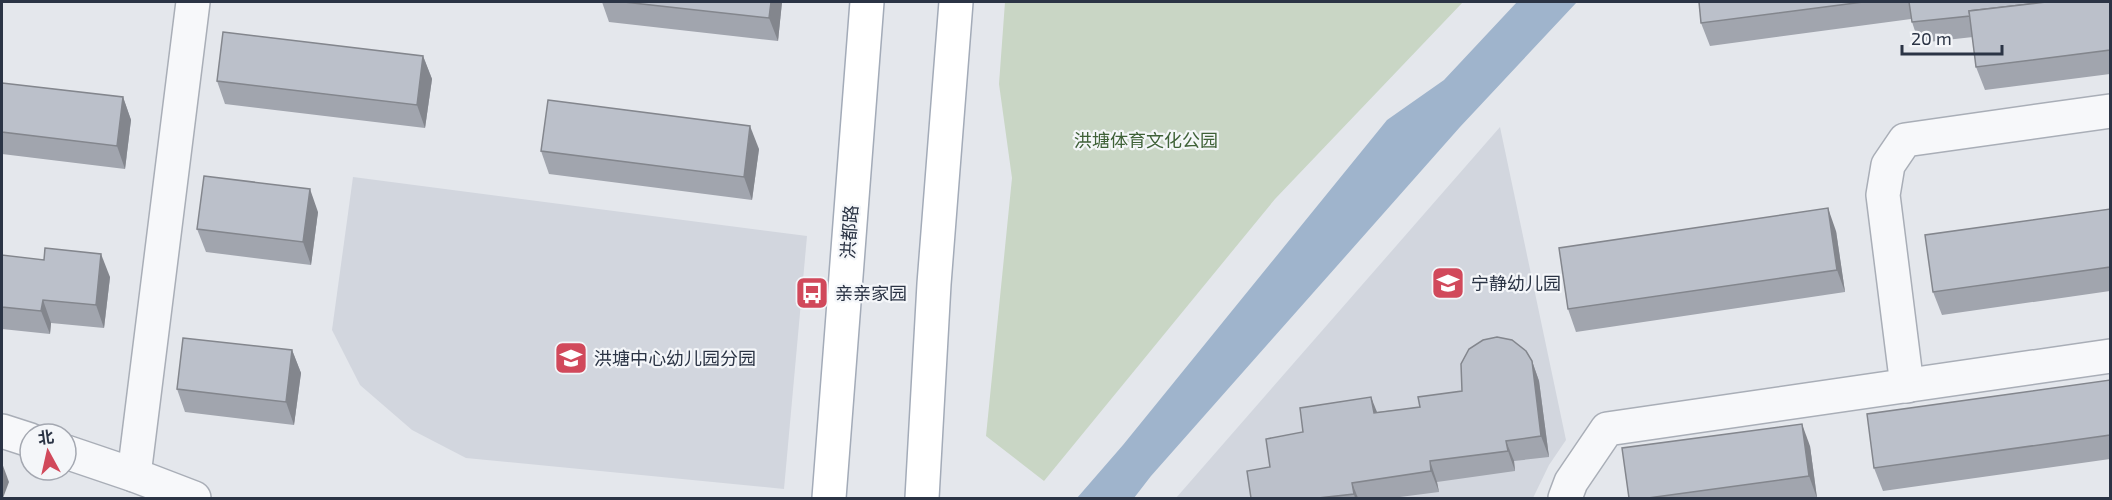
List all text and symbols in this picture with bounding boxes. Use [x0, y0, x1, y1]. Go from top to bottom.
scale bar [1902, 18, 2002, 56]
text: 20 m [1911, 27, 1952, 49]
park label: 洪塘体育文化公园 [1074, 129, 1218, 151]
street label: 洪都路 [836, 204, 862, 260]
school or university icon: 宁静幼儿园 [1430, 265, 1466, 301]
place label: 宁静幼儿园 [1471, 272, 1561, 294]
bus stop icon: 亲亲家园 [794, 275, 830, 311]
place label: 亲亲家园 [835, 282, 907, 304]
school or university icon: 洪塘中心幼儿园分园 [553, 340, 589, 376]
place label: 洪塘中心幼儿园分园 [594, 347, 756, 369]
north arrow [18, 422, 78, 482]
text: 北 [37, 426, 55, 447]

